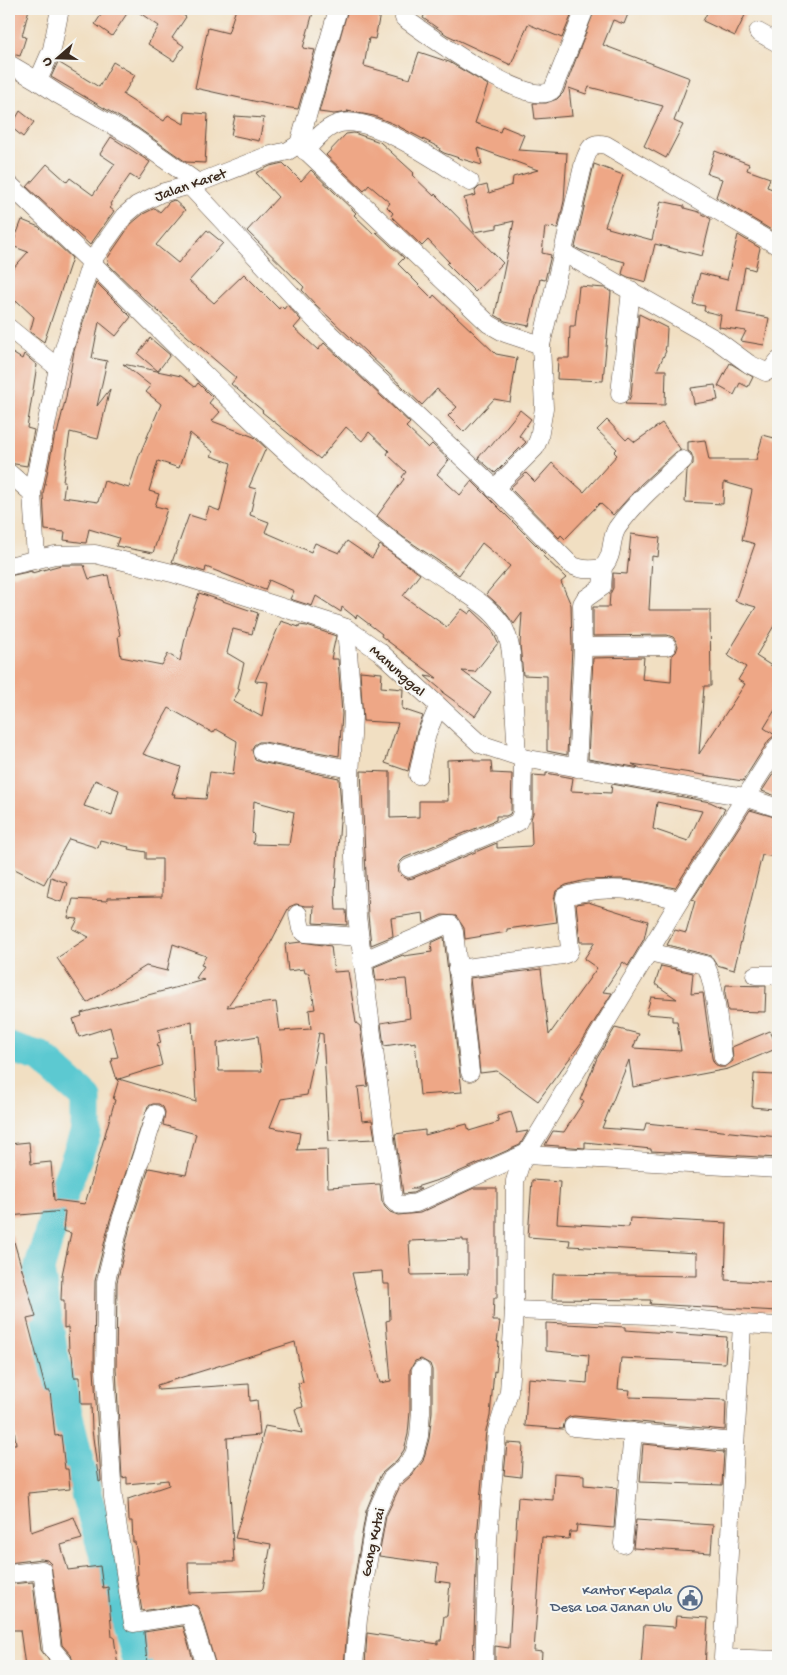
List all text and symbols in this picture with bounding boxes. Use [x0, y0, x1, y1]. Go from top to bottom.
north arrow [32, 32, 82, 82]
text: U [39, 55, 58, 68]
street label: Jalan Karet [153, 165, 230, 207]
street label: Manunggal [365, 642, 428, 701]
street label: Gang Kutai [358, 1506, 390, 1579]
place label: Kantor Kepala Desa Loa Janan Ulu [550, 1582, 673, 1617]
public building icon: Kantor Kepala Desa Loa Janan Ulu [677, 1585, 703, 1611]

